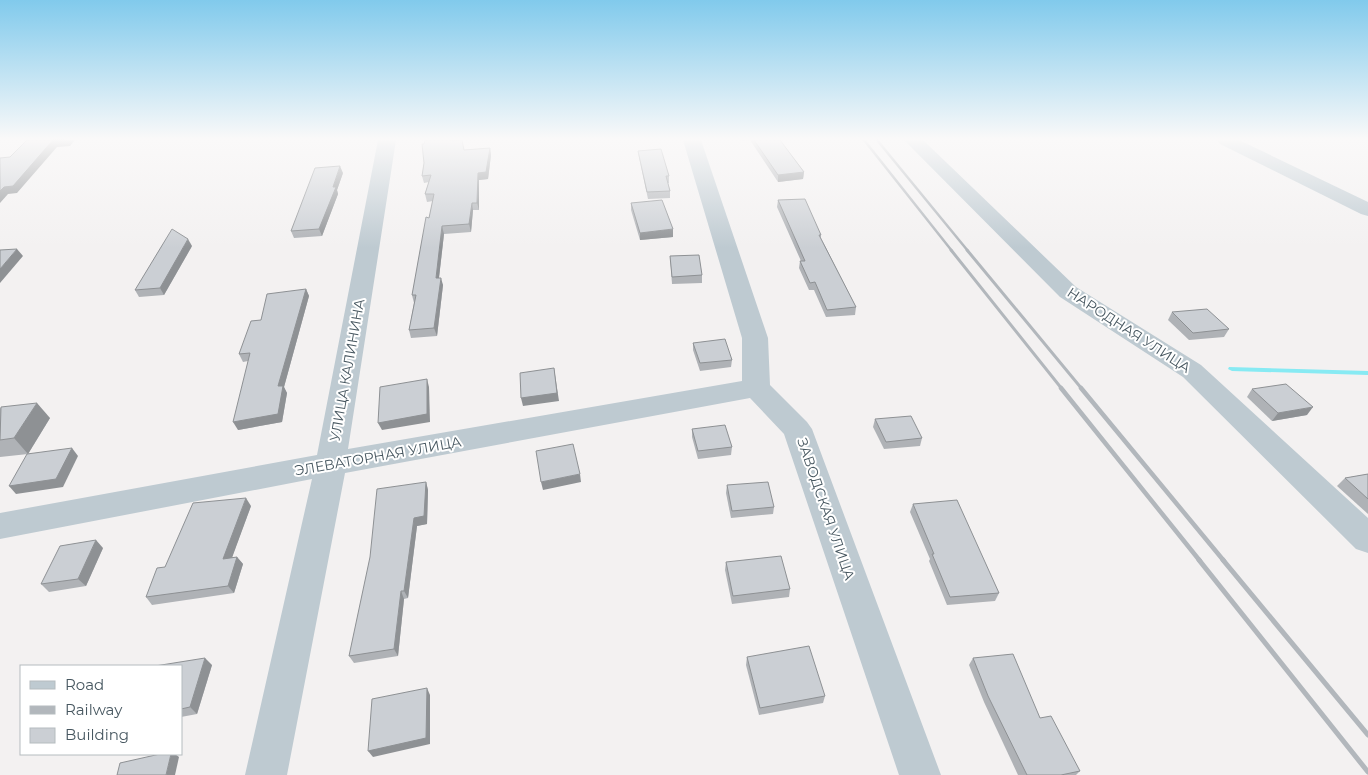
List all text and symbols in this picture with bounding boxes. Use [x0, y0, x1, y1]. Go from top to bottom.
street label: НАРОДНАЯ УЛИЦА [1064, 283, 1195, 377]
street label: УЛИЦА КАЛИНИНА [326, 297, 369, 443]
street label: ЭЛЕВАТОРНАЯ УЛИЦА [293, 432, 463, 480]
street label: ЗАВОДСКАЯ УЛИЦА [793, 435, 859, 583]
legend [20, 665, 182, 755]
text: Road [65, 675, 104, 694]
text: Railway [65, 700, 123, 719]
text: Building [65, 725, 129, 744]

